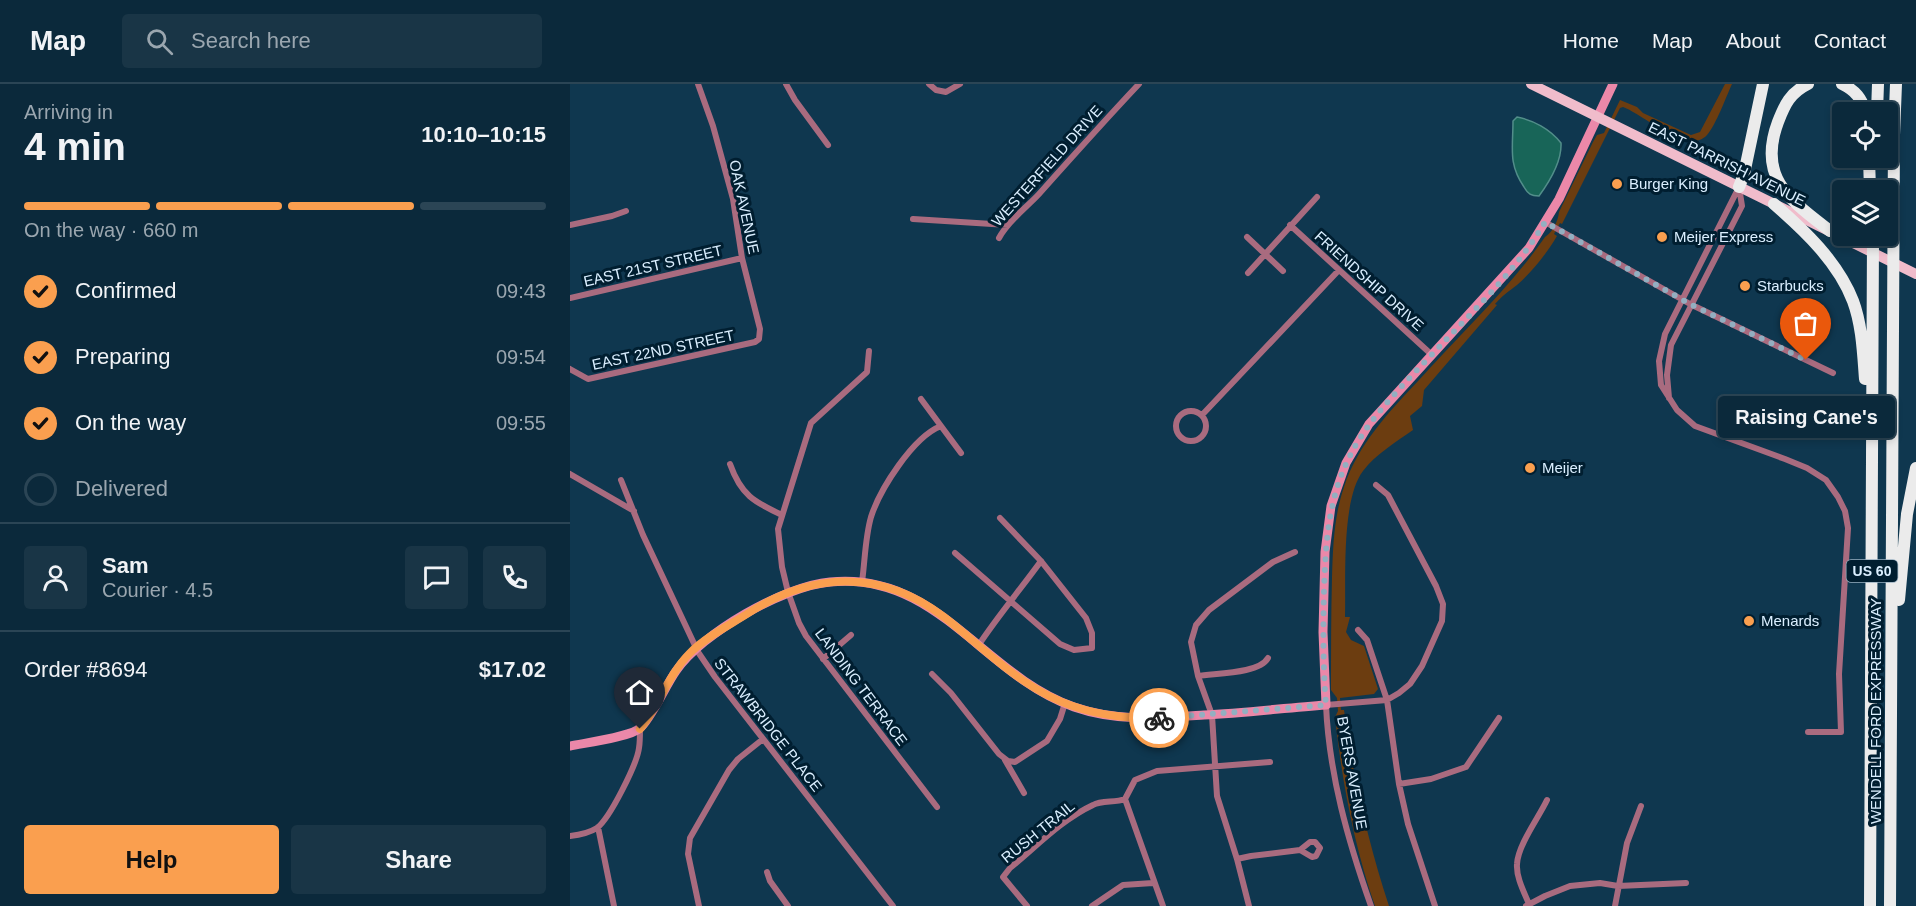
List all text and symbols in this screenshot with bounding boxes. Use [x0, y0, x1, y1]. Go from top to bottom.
search box [122, 14, 542, 68]
text: Map [30, 25, 86, 56]
icon: search [143, 25, 176, 58]
text: Search here [191, 28, 311, 53]
text: Home [1563, 29, 1619, 52]
text: Map [1652, 29, 1693, 52]
text: About [1726, 29, 1781, 52]
text: Contact [1814, 29, 1886, 52]
text: Arriving in [24, 101, 113, 123]
street label: WESTERFIELD DRIVE [988, 102, 1105, 230]
map controls [1832, 102, 1898, 246]
button: locate [1832, 102, 1898, 168]
street label: EAST PARRISH AVENUE [1646, 118, 1808, 209]
text: 10:10–10:15 [421, 122, 546, 147]
text: 4 min [24, 125, 126, 168]
street label: OAK AVENUE [726, 158, 763, 255]
place label: Burger King [1629, 175, 1708, 192]
marker: Burger King [1610, 177, 1624, 191]
button: layers [1832, 180, 1898, 246]
text: On the way · 660 m [24, 219, 199, 241]
street label: FRIENDSHIP DRIVE [1311, 227, 1427, 334]
place label: Meijer Express [1674, 228, 1773, 245]
marker: Meijer Express [1655, 230, 1669, 244]
street label: EAST 21ST STREET [582, 241, 724, 290]
icon: check [24, 275, 57, 308]
place label: Starbucks [1757, 277, 1824, 294]
text: Confirmed [75, 278, 176, 303]
marker: Starbucks [1738, 279, 1752, 293]
text: 09:43 [496, 280, 546, 302]
pin [1780, 298, 1831, 360]
icon: bag [1789, 307, 1822, 340]
street label: EAST 22ND STREET [590, 326, 735, 373]
icon: check [24, 341, 57, 374]
text: Preparing [75, 344, 170, 369]
text: 09:54 [496, 346, 546, 368]
callout: Raising Cane's [1718, 396, 1894, 438]
text: Raising Cane's [1735, 406, 1878, 428]
icon: check [24, 407, 57, 440]
text: On the way [75, 410, 186, 435]
text: 09:55 [496, 412, 546, 434]
place label: Meijer [1542, 459, 1583, 476]
marker: Meijer [1523, 461, 1537, 475]
text: Delivered [75, 476, 168, 501]
button: person [24, 546, 87, 609]
button: chat [405, 546, 468, 609]
button: phone [483, 546, 546, 609]
text: Sam [102, 553, 148, 578]
road number: US 60 [1846, 560, 1898, 582]
text: Courier · 4.5 [102, 579, 213, 601]
street label: WENDELL FORD EXPRESSWAY [1867, 598, 1884, 824]
place label: Menards [1761, 612, 1819, 629]
marker: Menards [1742, 614, 1756, 628]
street label: LANDING TERRACE [812, 625, 911, 749]
street label: STRAWBRIDGE PLACE [711, 655, 826, 795]
text: Order #8694 [24, 657, 148, 682]
text: $17.02 [479, 657, 546, 682]
pin [614, 667, 665, 729]
icon: home [623, 676, 656, 709]
courier [1129, 688, 1189, 748]
icon: bike [1143, 702, 1176, 735]
street label: BYERS AVENUE [1334, 715, 1371, 831]
street label: RUSH TRAIL [998, 797, 1078, 866]
button: Help [24, 825, 279, 894]
button: Share [291, 825, 546, 894]

